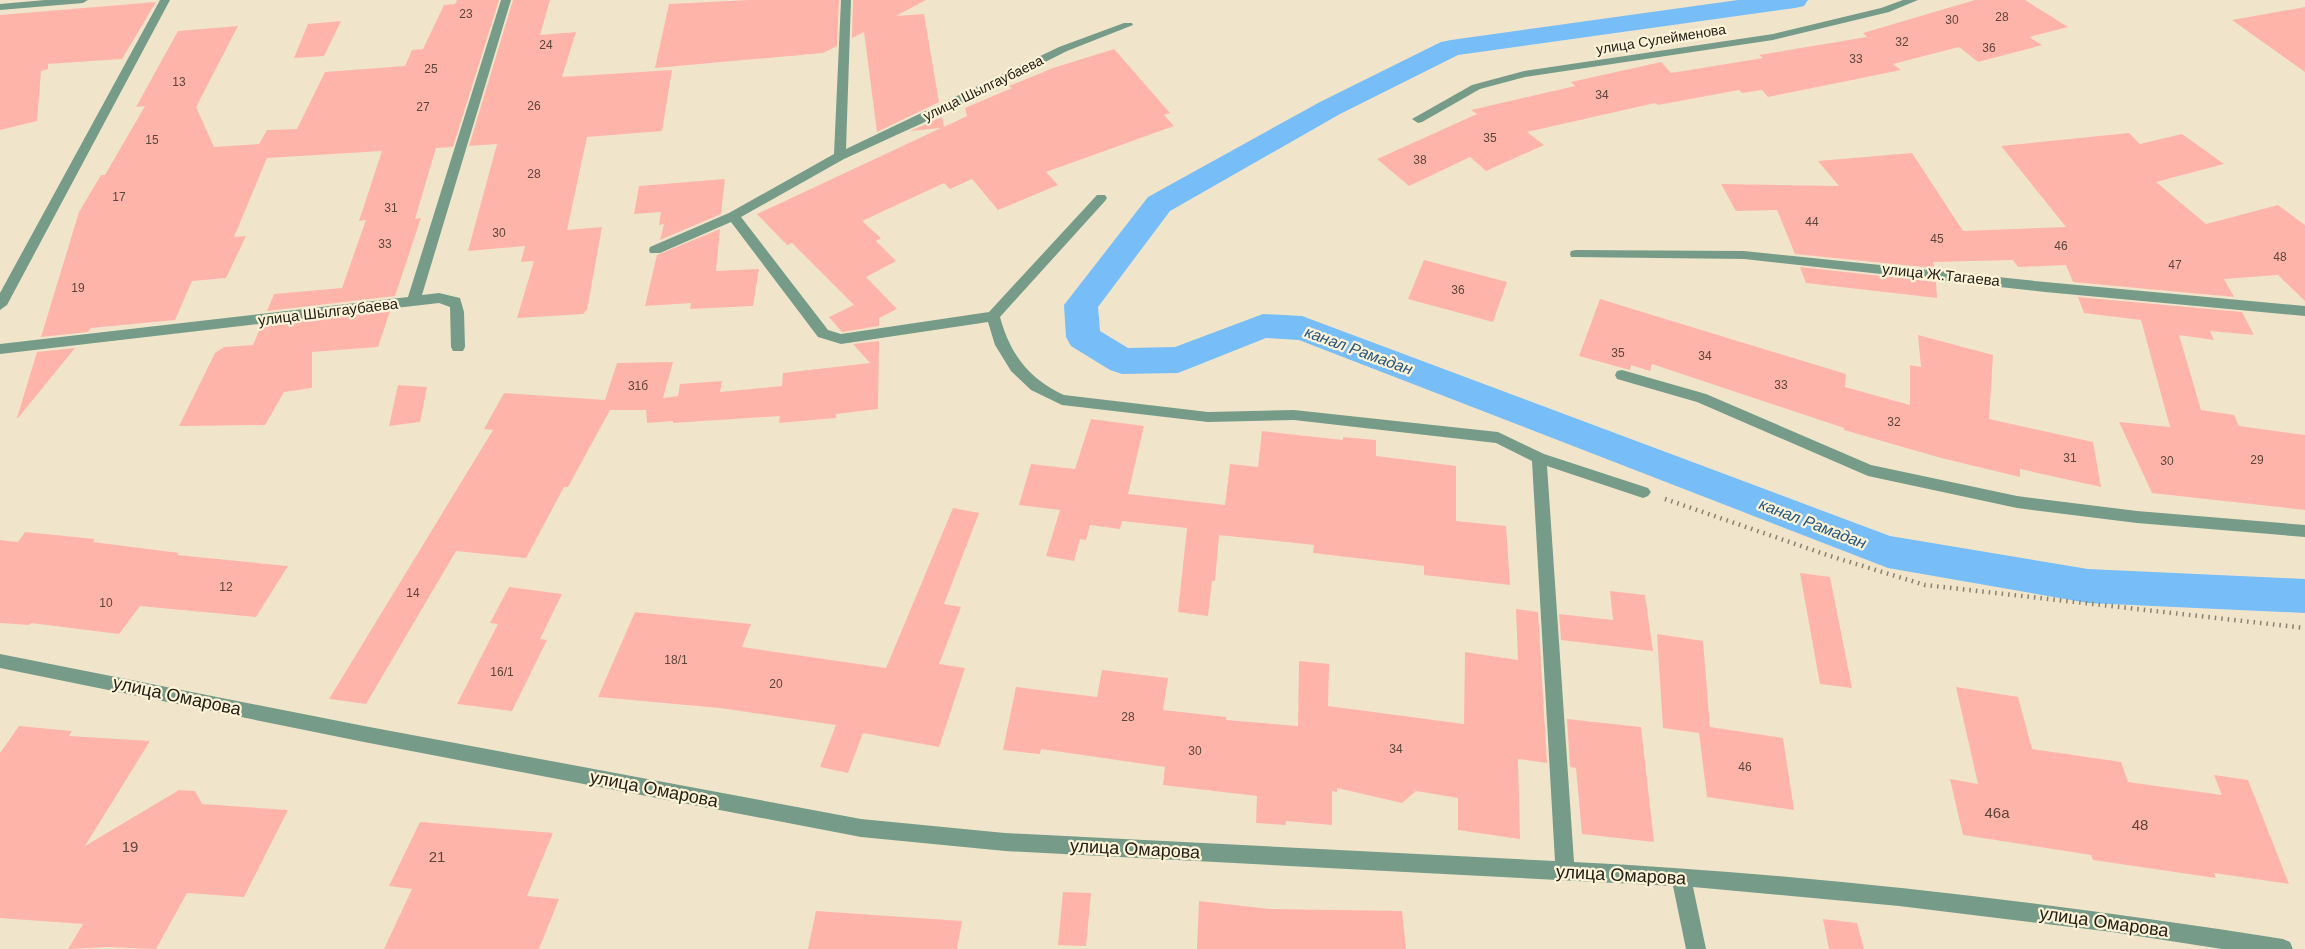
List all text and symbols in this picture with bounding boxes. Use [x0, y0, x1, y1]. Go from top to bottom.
house number: 23 [459, 7, 473, 21]
house number: 28 [1995, 10, 2009, 24]
house number: 30 [1945, 13, 1959, 27]
street label: улица Сулейменова [1595, 21, 1727, 57]
house number: 32 [1895, 35, 1909, 49]
house number: 24 [539, 38, 553, 52]
house number: 36 [1982, 41, 1996, 55]
street label: улица Шылгаубаева [920, 52, 1046, 124]
house number: 33 [1849, 52, 1863, 66]
house number: 25 [424, 62, 438, 76]
house number: 13 [172, 75, 186, 89]
house number: 34 [1595, 88, 1609, 102]
house number: 26 [527, 99, 541, 113]
house number: 27 [416, 100, 430, 114]
house number: 35 [1483, 131, 1497, 145]
house number: 15 [145, 133, 159, 147]
house number: 38 [1413, 153, 1427, 167]
house number: 28 [527, 167, 541, 181]
house number: 17 [112, 190, 126, 204]
house number: 31 [384, 201, 398, 215]
house number: 44 [1805, 215, 1819, 229]
house number: 30 [492, 226, 506, 240]
house number: 45 [1930, 232, 1944, 246]
house number: 33 [378, 237, 392, 251]
house number: 46 [2054, 239, 2068, 253]
house number: 48 [2273, 250, 2287, 264]
house number: 47 [2168, 258, 2182, 272]
street label: улица Ж.Тагаева [1881, 260, 2001, 289]
house number: 19 [71, 281, 85, 295]
house number: 36 [1451, 283, 1465, 297]
street label: улица Шылгаубаева [257, 294, 399, 329]
water label: канал Рамадан [1303, 323, 1415, 378]
house number: 35 [1611, 346, 1625, 360]
house number: 34 [1698, 349, 1712, 363]
house number: 33 [1774, 378, 1788, 392]
house number: 31б [628, 379, 648, 393]
house number: 32 [1887, 415, 1901, 429]
house number: 31 [2063, 451, 2077, 465]
house number: 29 [2250, 453, 2264, 467]
house number: 30 [2160, 454, 2174, 468]
water label: канал Рамадан [1757, 495, 1869, 552]
house number: 12 [219, 580, 233, 594]
house number: 14 [406, 586, 420, 600]
house number: 10 [99, 596, 113, 610]
house number: 18/1 [664, 653, 688, 667]
house number: 16/1 [490, 665, 514, 679]
street label: улица Омарова [111, 673, 244, 720]
house number: 20 [769, 677, 783, 691]
house number: 28 [1121, 710, 1135, 724]
house number: 34 [1389, 742, 1403, 756]
house number: 30 [1188, 744, 1202, 758]
house number: 46 [1738, 760, 1752, 774]
street label: улица Омарова [588, 767, 721, 811]
house number: 46а [1984, 804, 2010, 821]
house number: 48 [2132, 816, 2148, 833]
street label: улица Омарова [1069, 836, 1202, 862]
house number: 19 [122, 838, 138, 855]
house number: 21 [429, 848, 445, 865]
street label: улица Омарова [1555, 862, 1688, 888]
street label: улица Омарова [2038, 903, 2171, 941]

